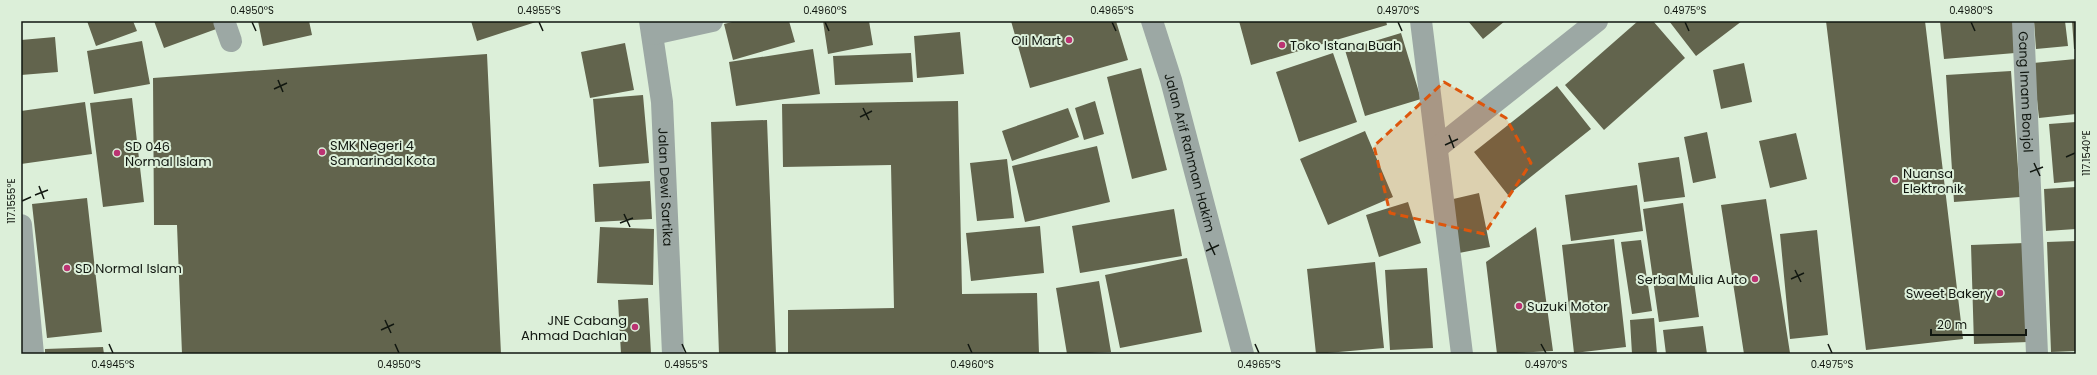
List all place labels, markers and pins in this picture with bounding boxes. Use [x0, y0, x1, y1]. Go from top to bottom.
place label: Oli Mart [1011, 31, 1061, 50]
marker: Oli Mart [1064, 35, 1074, 45]
place label: Toko Istana Buah [1290, 36, 1401, 55]
marker: Toko Istana Buah [1277, 40, 1287, 50]
place label: SMK Negeri 4 Samarinda Kota [330, 136, 436, 170]
place label: SD 046 Normal Islam [125, 137, 212, 171]
marker: SMK Negeri 4 Samarinda Kota [317, 147, 327, 157]
marker: SD 046 Normal Islam [112, 148, 122, 158]
place label: Nuansa Elektronik [1903, 164, 1964, 198]
marker: Nuansa Elektronik [1890, 175, 1900, 185]
place label: SD Normal Islam [75, 259, 182, 278]
marker: SD Normal Islam [62, 263, 72, 273]
place label: Serba Mulia Auto [1637, 270, 1747, 289]
marker: Serba Mulia Auto [1750, 274, 1760, 284]
place label: Sweet Bakery [1906, 284, 1993, 303]
marker: Sweet Bakery [1995, 288, 2005, 298]
place label: Suzuki Motor [1527, 297, 1608, 316]
marker: Suzuki Motor [1514, 301, 1524, 311]
place label: JNE Cabang Ahmad Dachlan [521, 311, 627, 345]
marker: JNE Cabang Ahmad Dachlan [630, 322, 640, 332]

